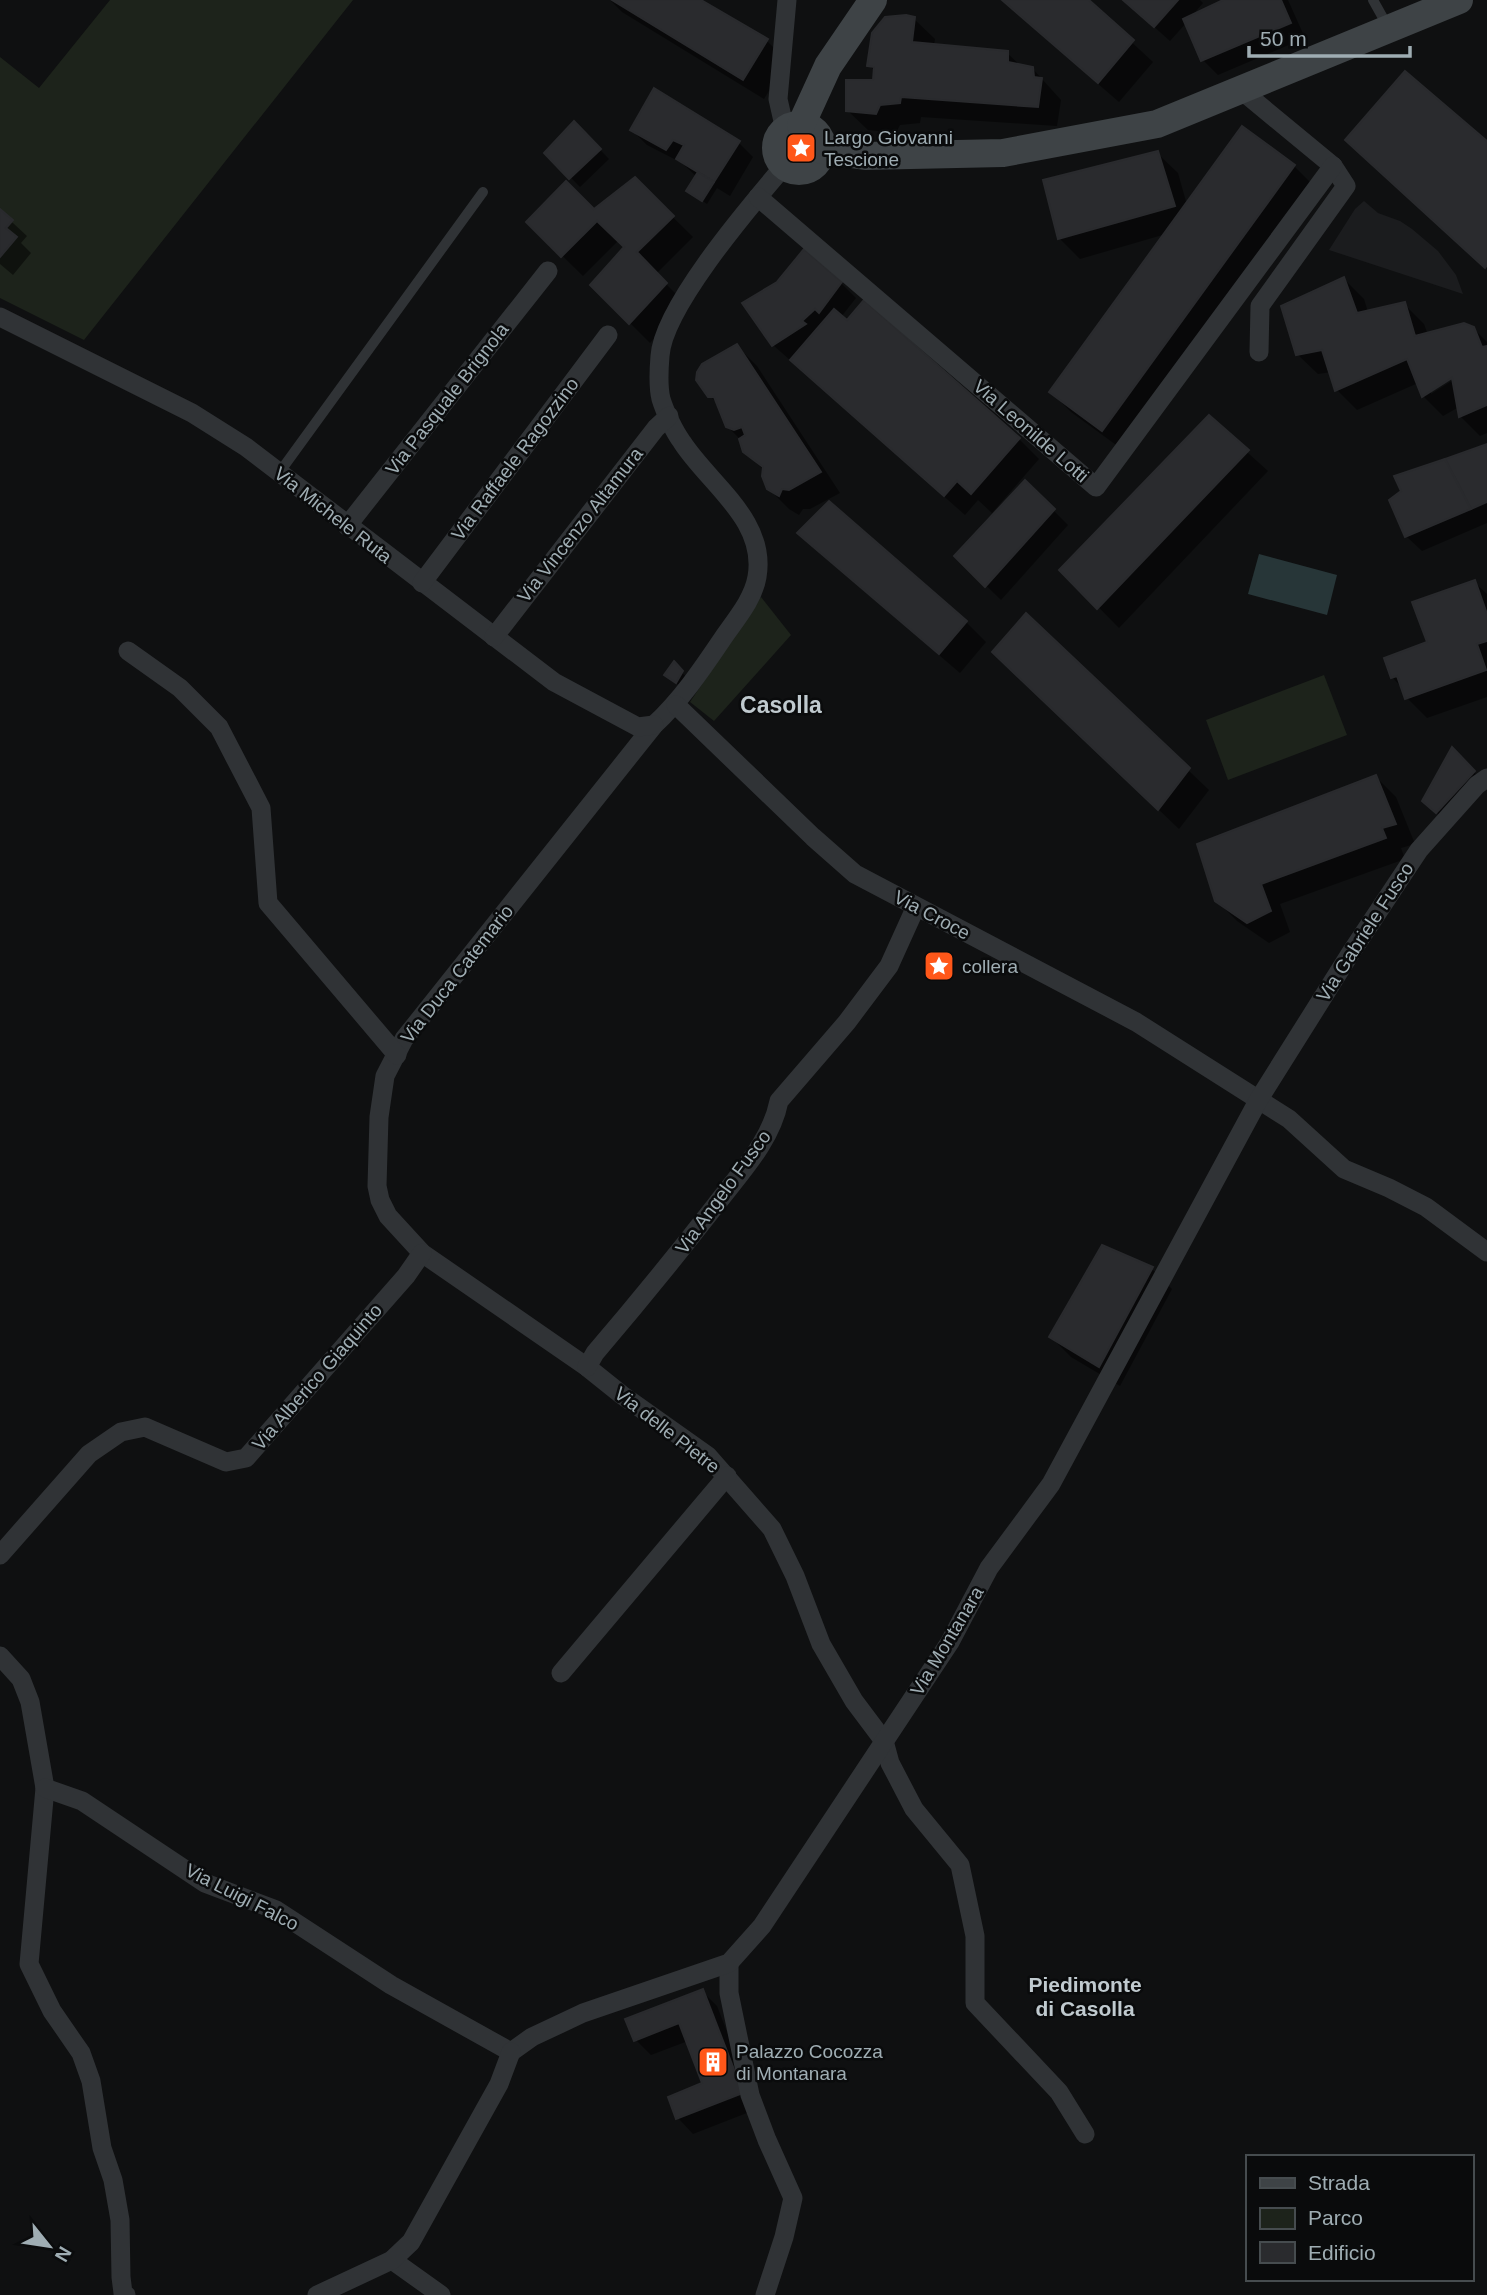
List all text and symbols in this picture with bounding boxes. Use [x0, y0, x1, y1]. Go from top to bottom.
scale bar [1249, 14, 1410, 58]
text: 50 m [1260, 27, 1307, 50]
place label: Largo Giovanni Tescione [824, 127, 953, 170]
place icon: Largo Giovanni Tescione [784, 131, 818, 165]
street label: Via Pasquale Brignola [381, 319, 513, 479]
street label: Via Raffaele Ragozzino [447, 374, 583, 544]
street label: Via Leonilde Lotti [969, 375, 1093, 487]
street label: Via Vincenzo Altamura [513, 443, 647, 607]
street label: Via Michele Ruta [270, 463, 396, 568]
district label: Casolla [740, 692, 822, 718]
street label: Via Gabriele Fusco [1312, 859, 1418, 1005]
street label: Via Croce [890, 886, 974, 944]
street label: Via Duca Catemario [396, 901, 518, 1047]
place icon: collera [922, 949, 956, 983]
place label: collera [962, 956, 1018, 977]
street label: Via Angelo Fusco [671, 1126, 775, 1258]
street label: Via Alberico Giaquinto [248, 1300, 386, 1454]
street label: Via delle Pietre [610, 1382, 724, 1478]
street label: Via Montanara [906, 1582, 988, 1699]
street label: Via Luigi Falco [182, 1859, 302, 1935]
district label: Piedimonte di Casolla [1028, 1973, 1142, 2020]
place label: Palazzo Cocozza di Montanara [736, 2041, 883, 2084]
building icon: Palazzo Cocozza di Montanara [696, 2045, 730, 2079]
legend [1246, 2155, 1473, 2281]
text: Strada [1308, 2171, 1370, 2194]
text: Parco [1308, 2206, 1363, 2229]
north arrow [14, 2211, 84, 2281]
text: Edificio [1308, 2241, 1376, 2264]
text: N [51, 2243, 76, 2265]

